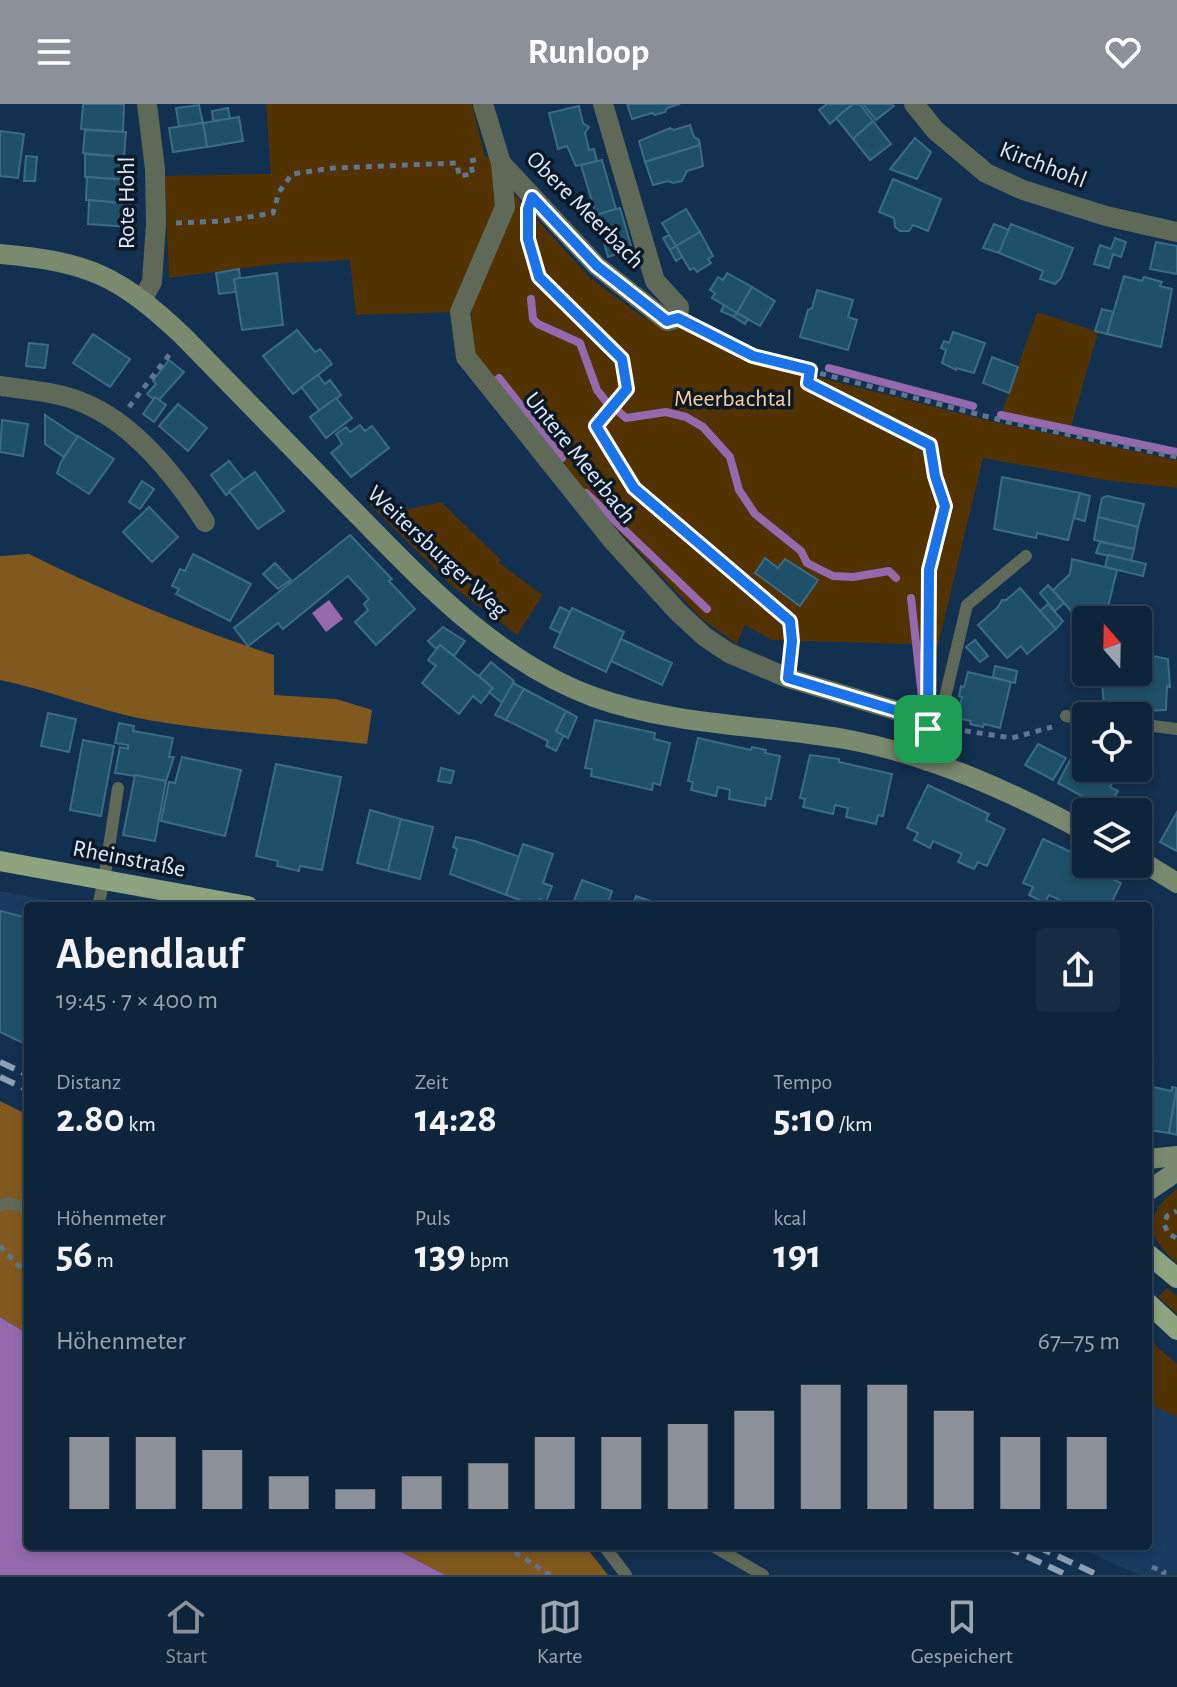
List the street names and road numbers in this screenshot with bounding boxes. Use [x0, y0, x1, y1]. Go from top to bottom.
street label: Kirchhohl [996, 137, 1090, 193]
street label: Obere Meerbach [522, 147, 648, 273]
street label: Rote Hohl [115, 157, 139, 249]
street label: Untere Meerbach [520, 388, 640, 528]
street label: Weitersburger Weg [362, 481, 512, 623]
street label: Rheinstraße [71, 836, 187, 882]

